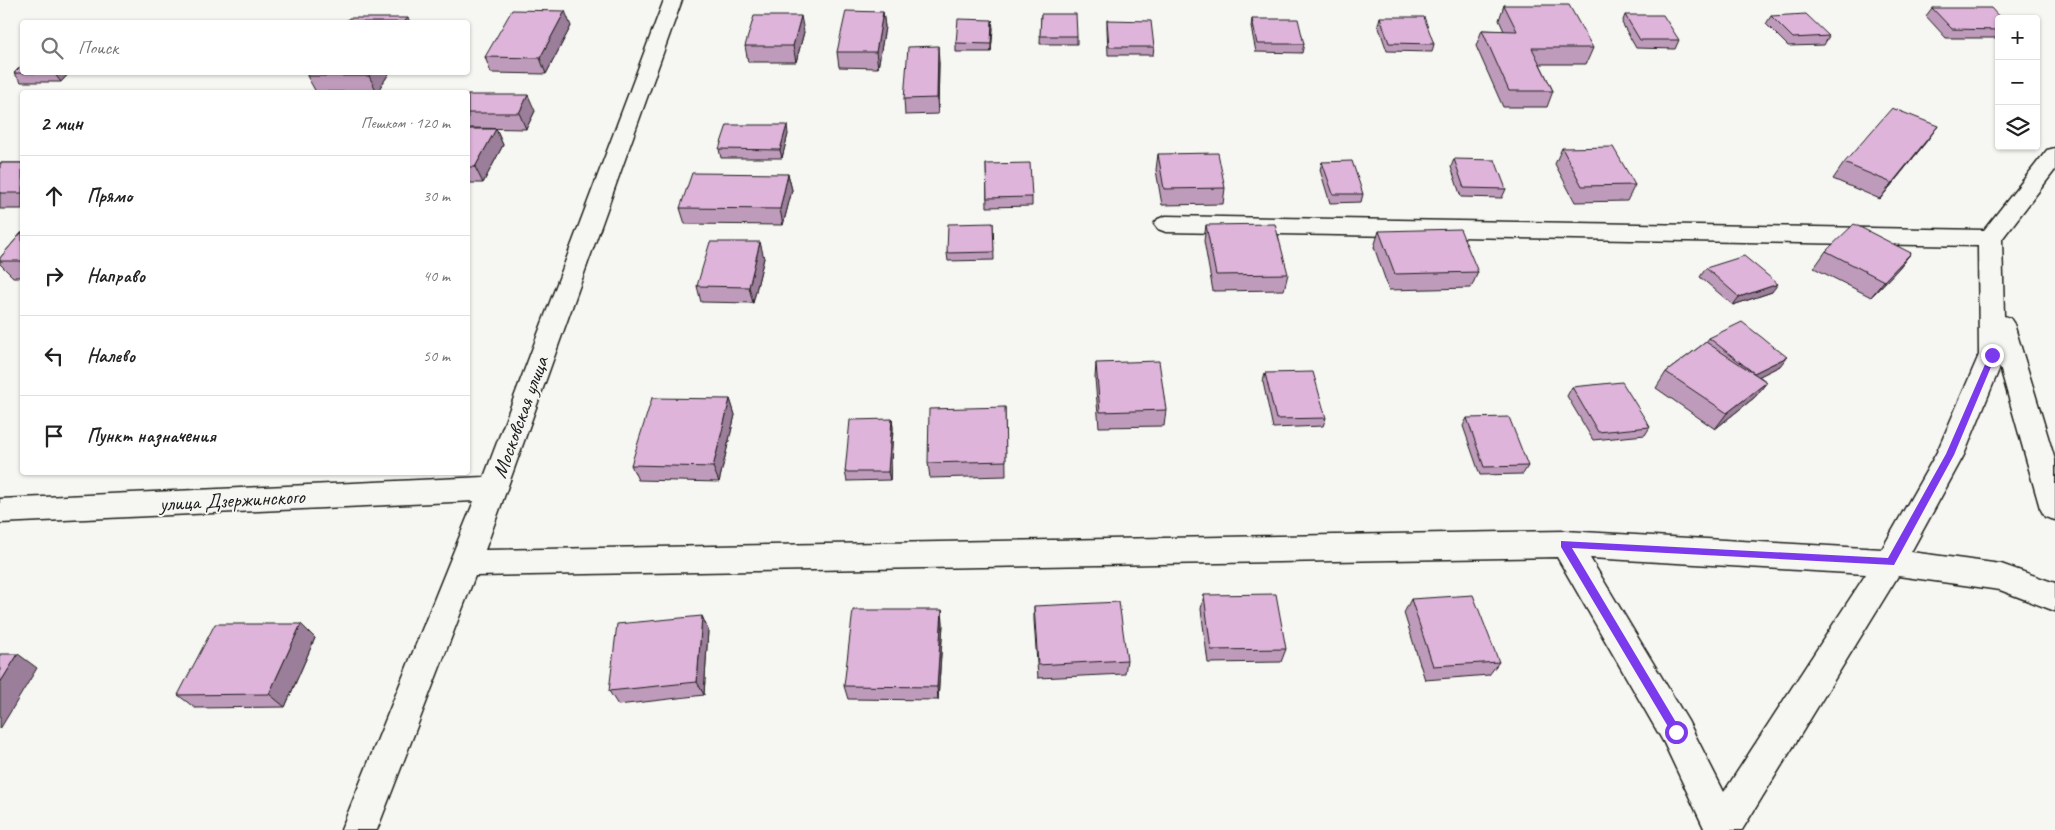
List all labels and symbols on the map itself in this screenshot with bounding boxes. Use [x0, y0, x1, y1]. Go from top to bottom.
route end [1981, 344, 2004, 367]
street label: Московская улица [486, 351, 555, 481]
street label: улица Дзержинского [157, 483, 307, 517]
route start [1665, 721, 1688, 744]

